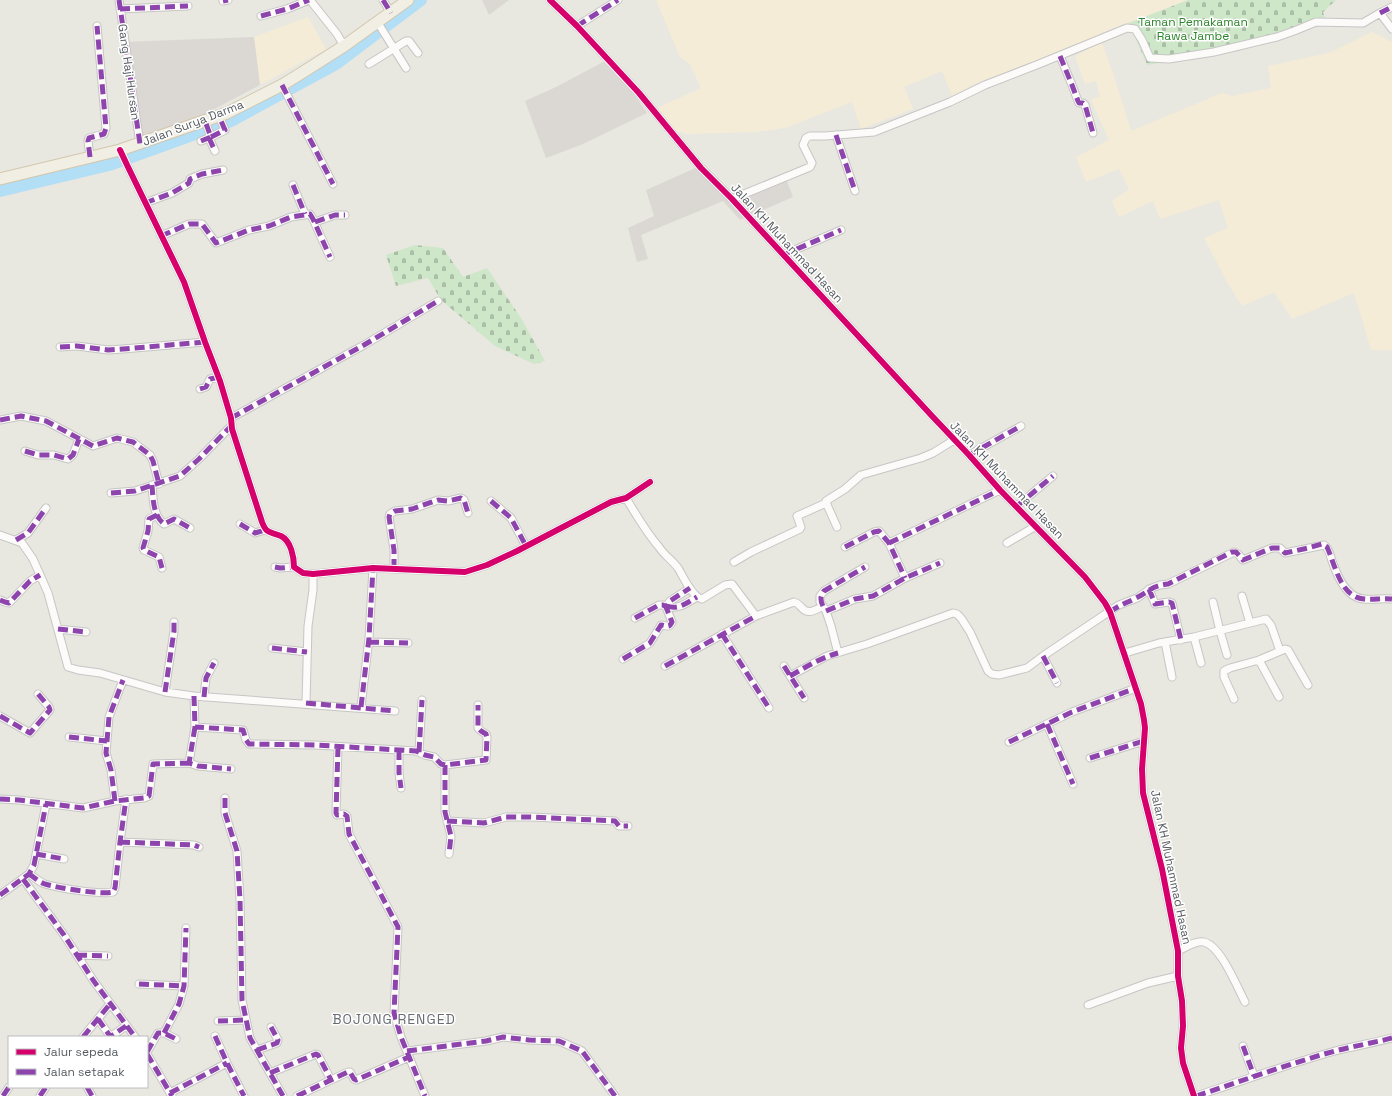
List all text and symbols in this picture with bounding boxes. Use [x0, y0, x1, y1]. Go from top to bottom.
park label: Taman Pemakaman Rawa Jambe [1138, 14, 1248, 44]
street label: Gang Haji Hursan [114, 23, 144, 121]
street label: Jalan Surya Darma [140, 96, 246, 150]
street label: Jalan KH Muhammad Hasan [727, 180, 847, 306]
street label: Jalan KH Muhammad Hasan [946, 418, 1068, 542]
street label: Jalan KH Muhammad Hasan [1147, 788, 1195, 946]
district label: BOJONG RENGED [332, 1010, 456, 1028]
legend [8, 1036, 148, 1088]
text: Jalur sepeda [44, 1044, 119, 1060]
text: Jalan setapak [44, 1064, 125, 1080]

